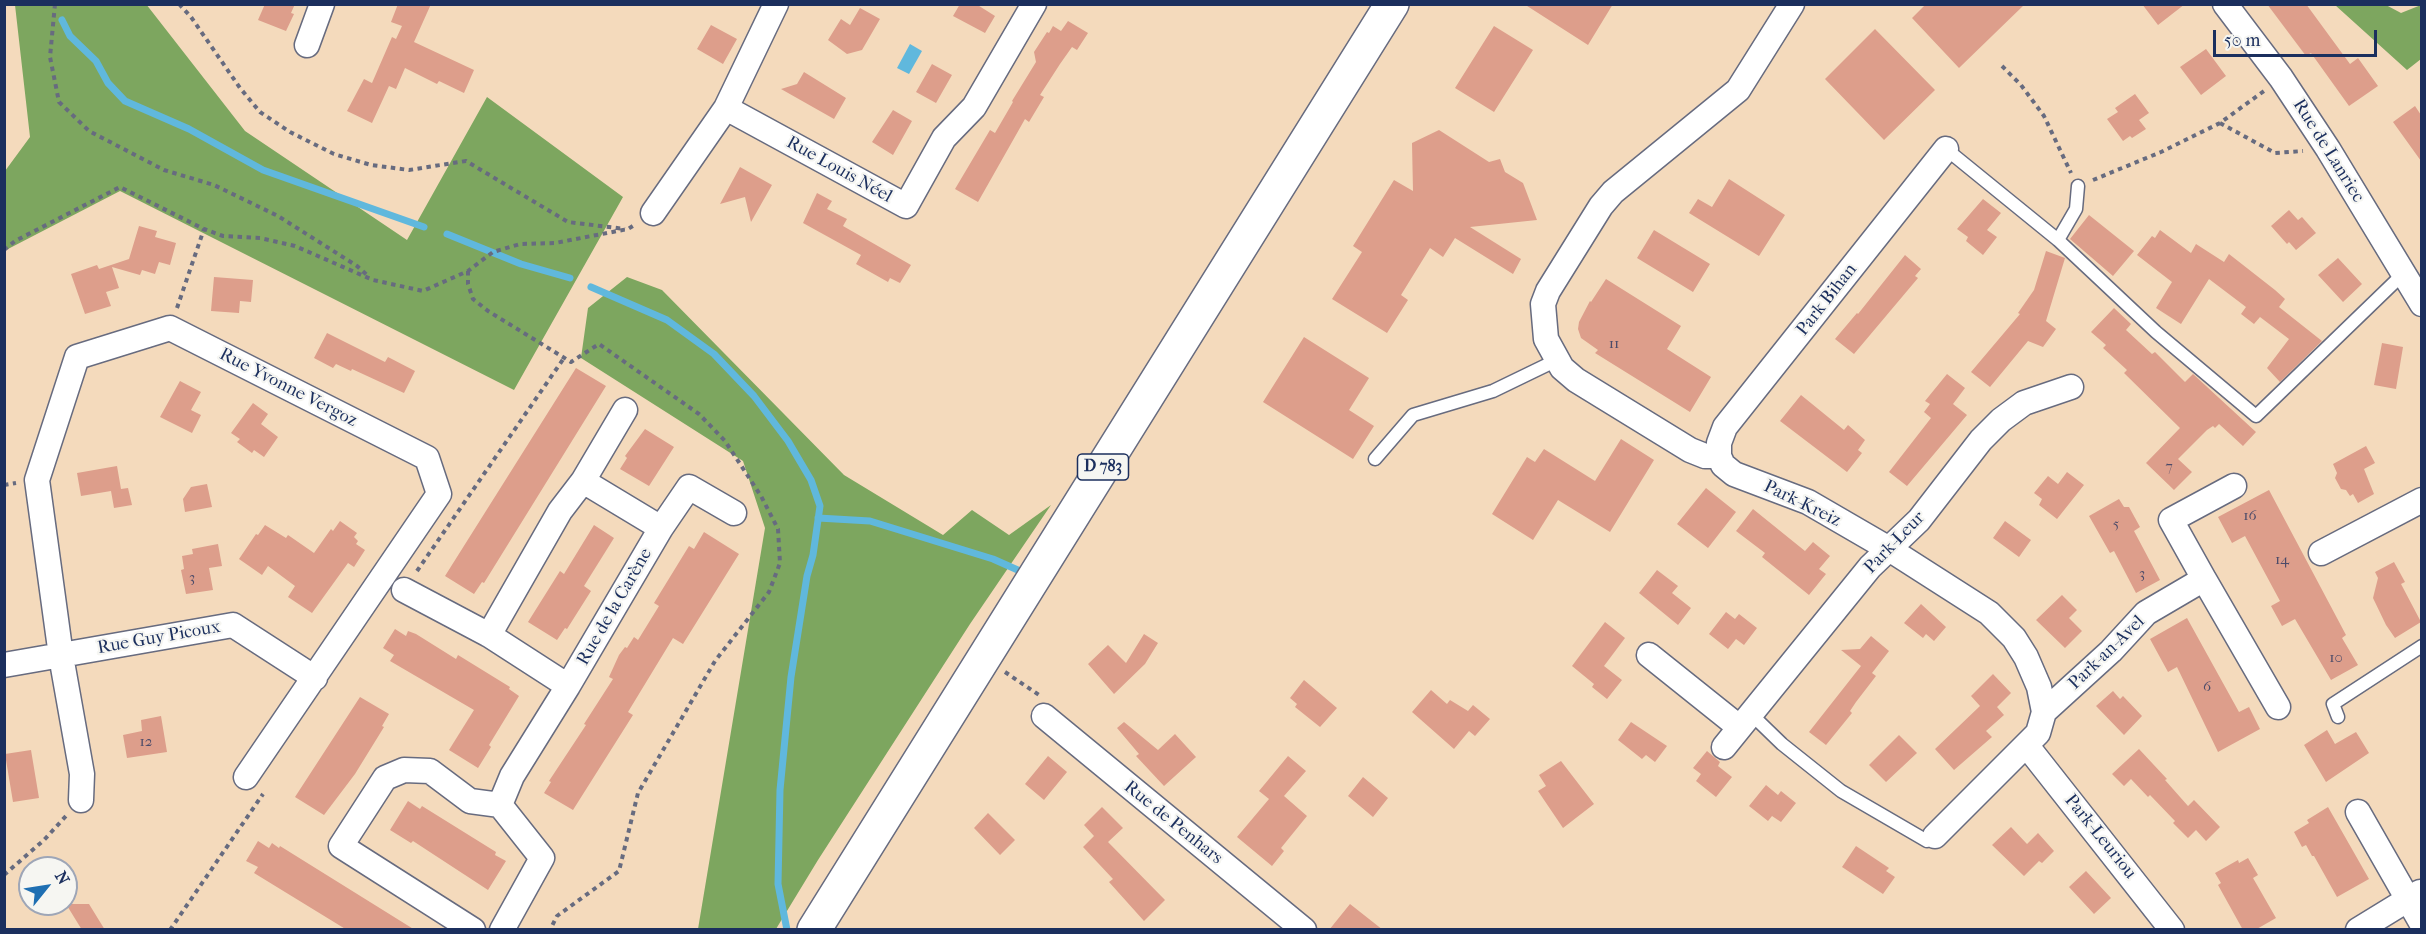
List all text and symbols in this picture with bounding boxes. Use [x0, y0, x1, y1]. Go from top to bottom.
scale bar [2216, 18, 2380, 56]
text: 50 m [2224, 30, 2260, 51]
street label: Rue de Lanriec [2288, 95, 2368, 207]
street label: Rue Louis Néel [782, 132, 896, 208]
street label: Park Bihan [1792, 260, 1862, 340]
house number: 11 [1609, 335, 1619, 353]
street label: Rue Yvonne Vergoz [216, 344, 360, 432]
road number: D 783 [1078, 454, 1128, 480]
house number: 7 [2165, 458, 2173, 476]
street label: Park-Kreiz [1760, 476, 1844, 532]
street label: Park-Leur [1860, 507, 1930, 579]
house number: 16 [2243, 507, 2257, 525]
house number: 5 [2113, 515, 2119, 533]
street label: Rue de la Carène [573, 545, 657, 669]
house number: 14 [2275, 551, 2289, 569]
house number: 3 [2139, 565, 2145, 583]
house number: 3 [189, 569, 195, 587]
street label: Park-an-Avel [2064, 611, 2150, 695]
street label: Rue Guy Picoux [96, 617, 222, 659]
house number: 10 [2329, 649, 2343, 667]
house number: 6 [2203, 678, 2211, 696]
house number: 12 [139, 733, 153, 751]
street label: Rue de Penhars [1119, 777, 1227, 869]
street label: Park-Leuriou [2059, 790, 2141, 884]
north arrow [18, 856, 78, 916]
text: N [51, 868, 74, 888]

